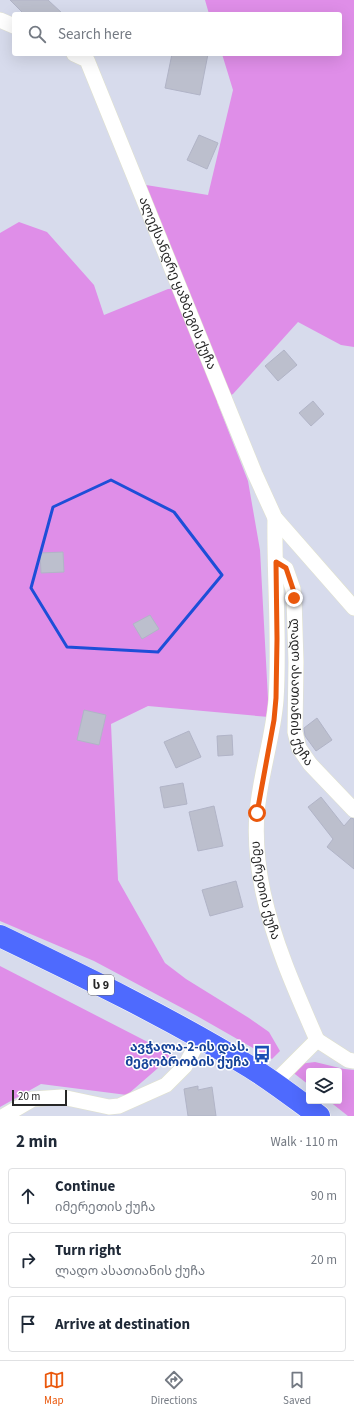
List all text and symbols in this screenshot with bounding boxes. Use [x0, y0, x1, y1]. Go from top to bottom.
search box [12, 12, 342, 56]
icon: search [26, 23, 48, 45]
text: Search here [58, 24, 132, 45]
street label: ალექსანდრე ყაზბეგის ქუჩა [134, 194, 221, 372]
route end [285, 589, 303, 607]
street label: ლადო ასათიანის ქუჩა [286, 618, 318, 770]
route start [248, 804, 266, 822]
street label: იმერეთის ქუჩა [248, 840, 285, 942]
road number: ს 9 [88, 975, 114, 995]
place label: ავჭალა-2-ის დას. მეგობრობის ქუჩა [125, 1038, 249, 1071]
bus stop icon: ავჭალა-2-ის დას. მეგობრობის ქუჩა [252, 1044, 272, 1064]
map controls [306, 1068, 342, 1104]
button: layers [306, 1068, 342, 1104]
scale bar [12, 1088, 67, 1107]
text: 20 m [18, 1089, 40, 1104]
text: 2 min [16, 1130, 57, 1154]
text: Walk · 110 m [270, 1133, 338, 1151]
text: Continue [55, 1176, 115, 1197]
icon: ahead [17, 1185, 39, 1207]
text: 90 m [311, 1187, 337, 1205]
text: იმერეთის ქუჩა [55, 1198, 155, 1216]
text: Turn right [55, 1240, 121, 1261]
icon: right [17, 1249, 39, 1271]
text: 20 m [311, 1251, 337, 1269]
text: ლადო ასათიანის ქუჩა [55, 1262, 205, 1280]
icon: arrive [17, 1313, 39, 1335]
text: Arrive at destination [55, 1314, 190, 1335]
tab: Map [43, 1369, 65, 1408]
tab: Directions [151, 1369, 197, 1408]
tab: Saved [283, 1369, 311, 1408]

